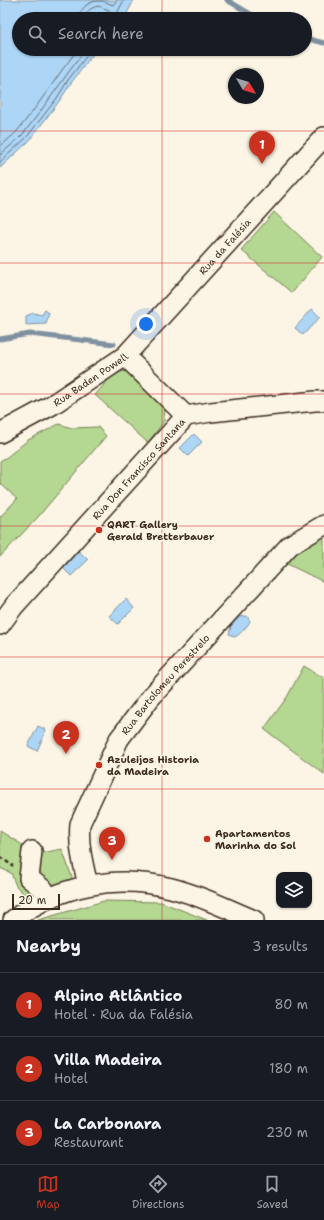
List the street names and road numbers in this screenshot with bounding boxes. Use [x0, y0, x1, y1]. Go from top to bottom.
street label: Rua da Falésia [196, 215, 254, 277]
street label: Rua Baden Powell [50, 351, 131, 409]
street label: Rua Don Francisco Santana [89, 414, 188, 522]
street label: Rua Bartolomeu Perestrelo [118, 631, 212, 737]

